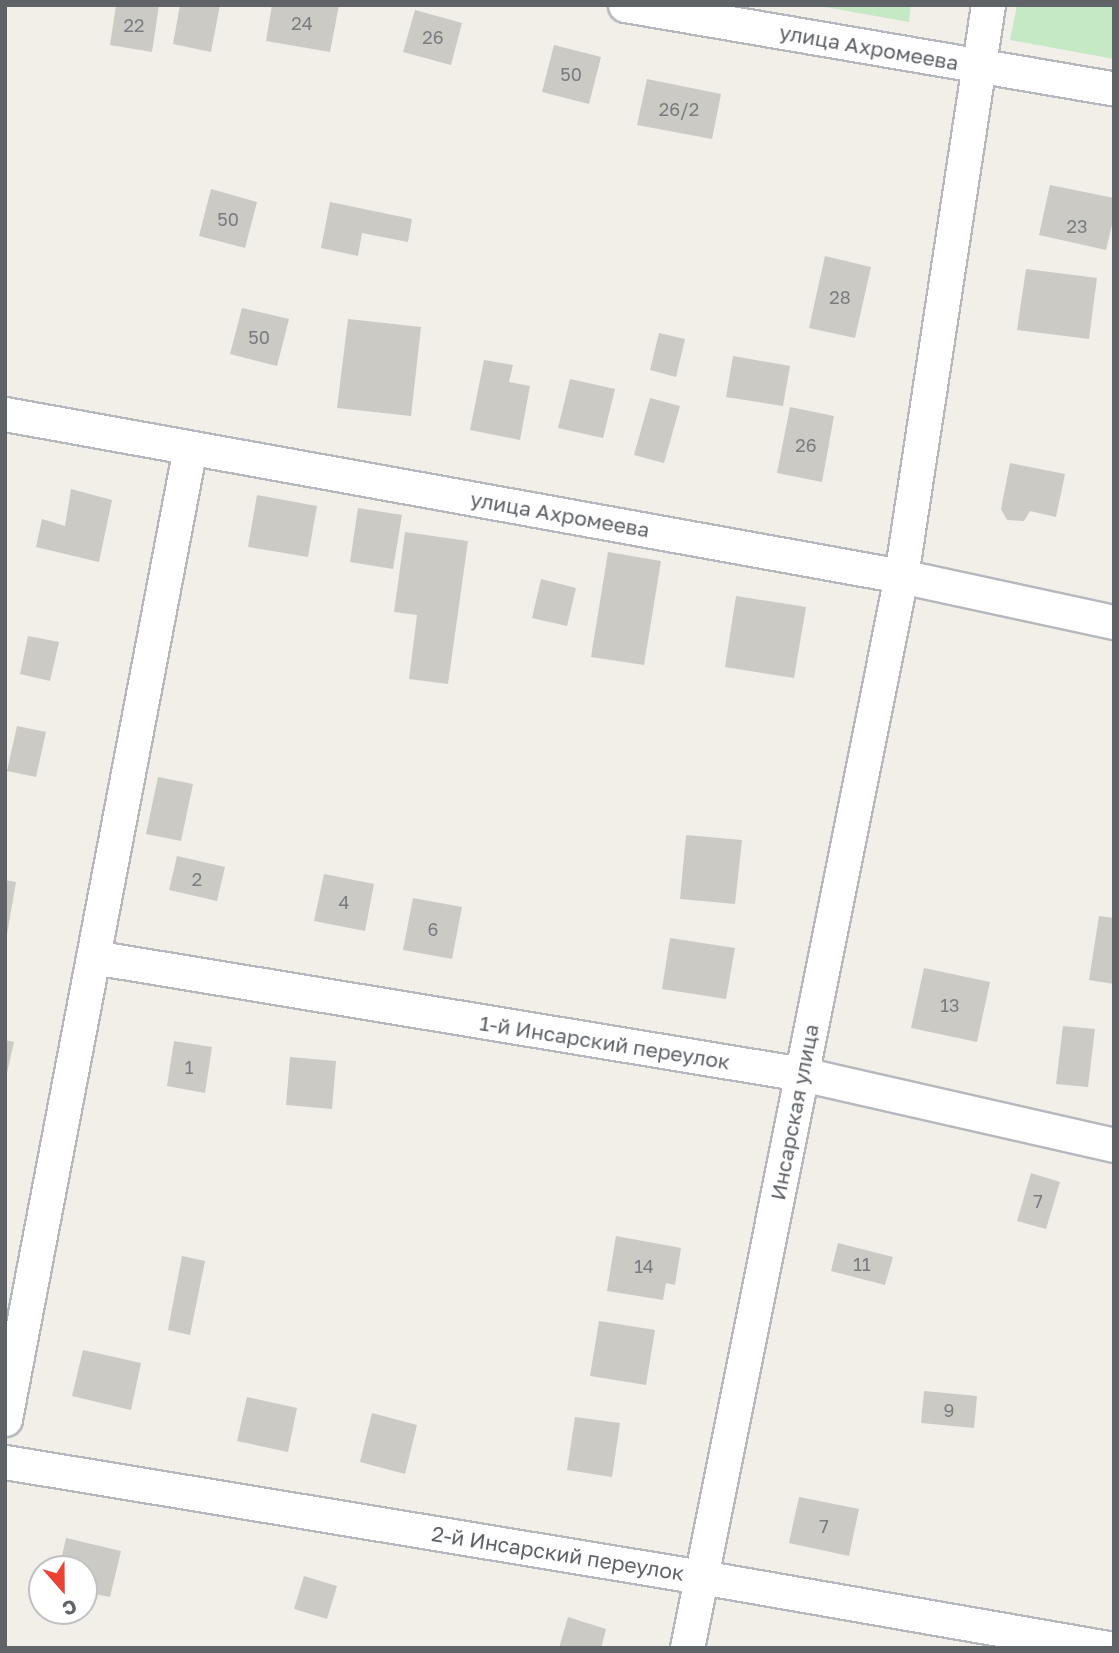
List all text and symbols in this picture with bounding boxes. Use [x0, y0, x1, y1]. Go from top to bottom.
house number: 24 [291, 12, 313, 34]
house number: 22 [124, 14, 144, 36]
street label: улица Ахромеева [777, 19, 961, 75]
house number: 26 [422, 26, 444, 48]
house number: 50 [560, 63, 582, 85]
house number: 26/2 [659, 98, 699, 120]
house number: 50 [217, 208, 239, 230]
house number: 23 [1067, 215, 1087, 237]
house number: 28 [829, 286, 851, 308]
house number: 50 [248, 326, 270, 348]
house number: 26 [795, 434, 817, 456]
street label: улица Ахромеева [468, 486, 652, 542]
house number: 2 [192, 868, 202, 890]
house number: 4 [339, 891, 349, 913]
house number: 6 [428, 918, 438, 940]
house number: 13 [940, 994, 960, 1016]
street label: 1-й Инсарский переулок [478, 1010, 732, 1074]
street label: Инсарская улица [765, 1022, 823, 1202]
house number: 1 [185, 1056, 193, 1078]
house number: 7 [1033, 1190, 1043, 1212]
house number: 11 [853, 1253, 871, 1275]
house number: 14 [634, 1255, 654, 1277]
house number: 9 [944, 1399, 954, 1421]
house number: 7 [819, 1515, 829, 1537]
street label: 2-й Инсарский переулок [430, 1521, 686, 1585]
north arrow [28, 1555, 98, 1625]
text: С [60, 1595, 80, 1621]

